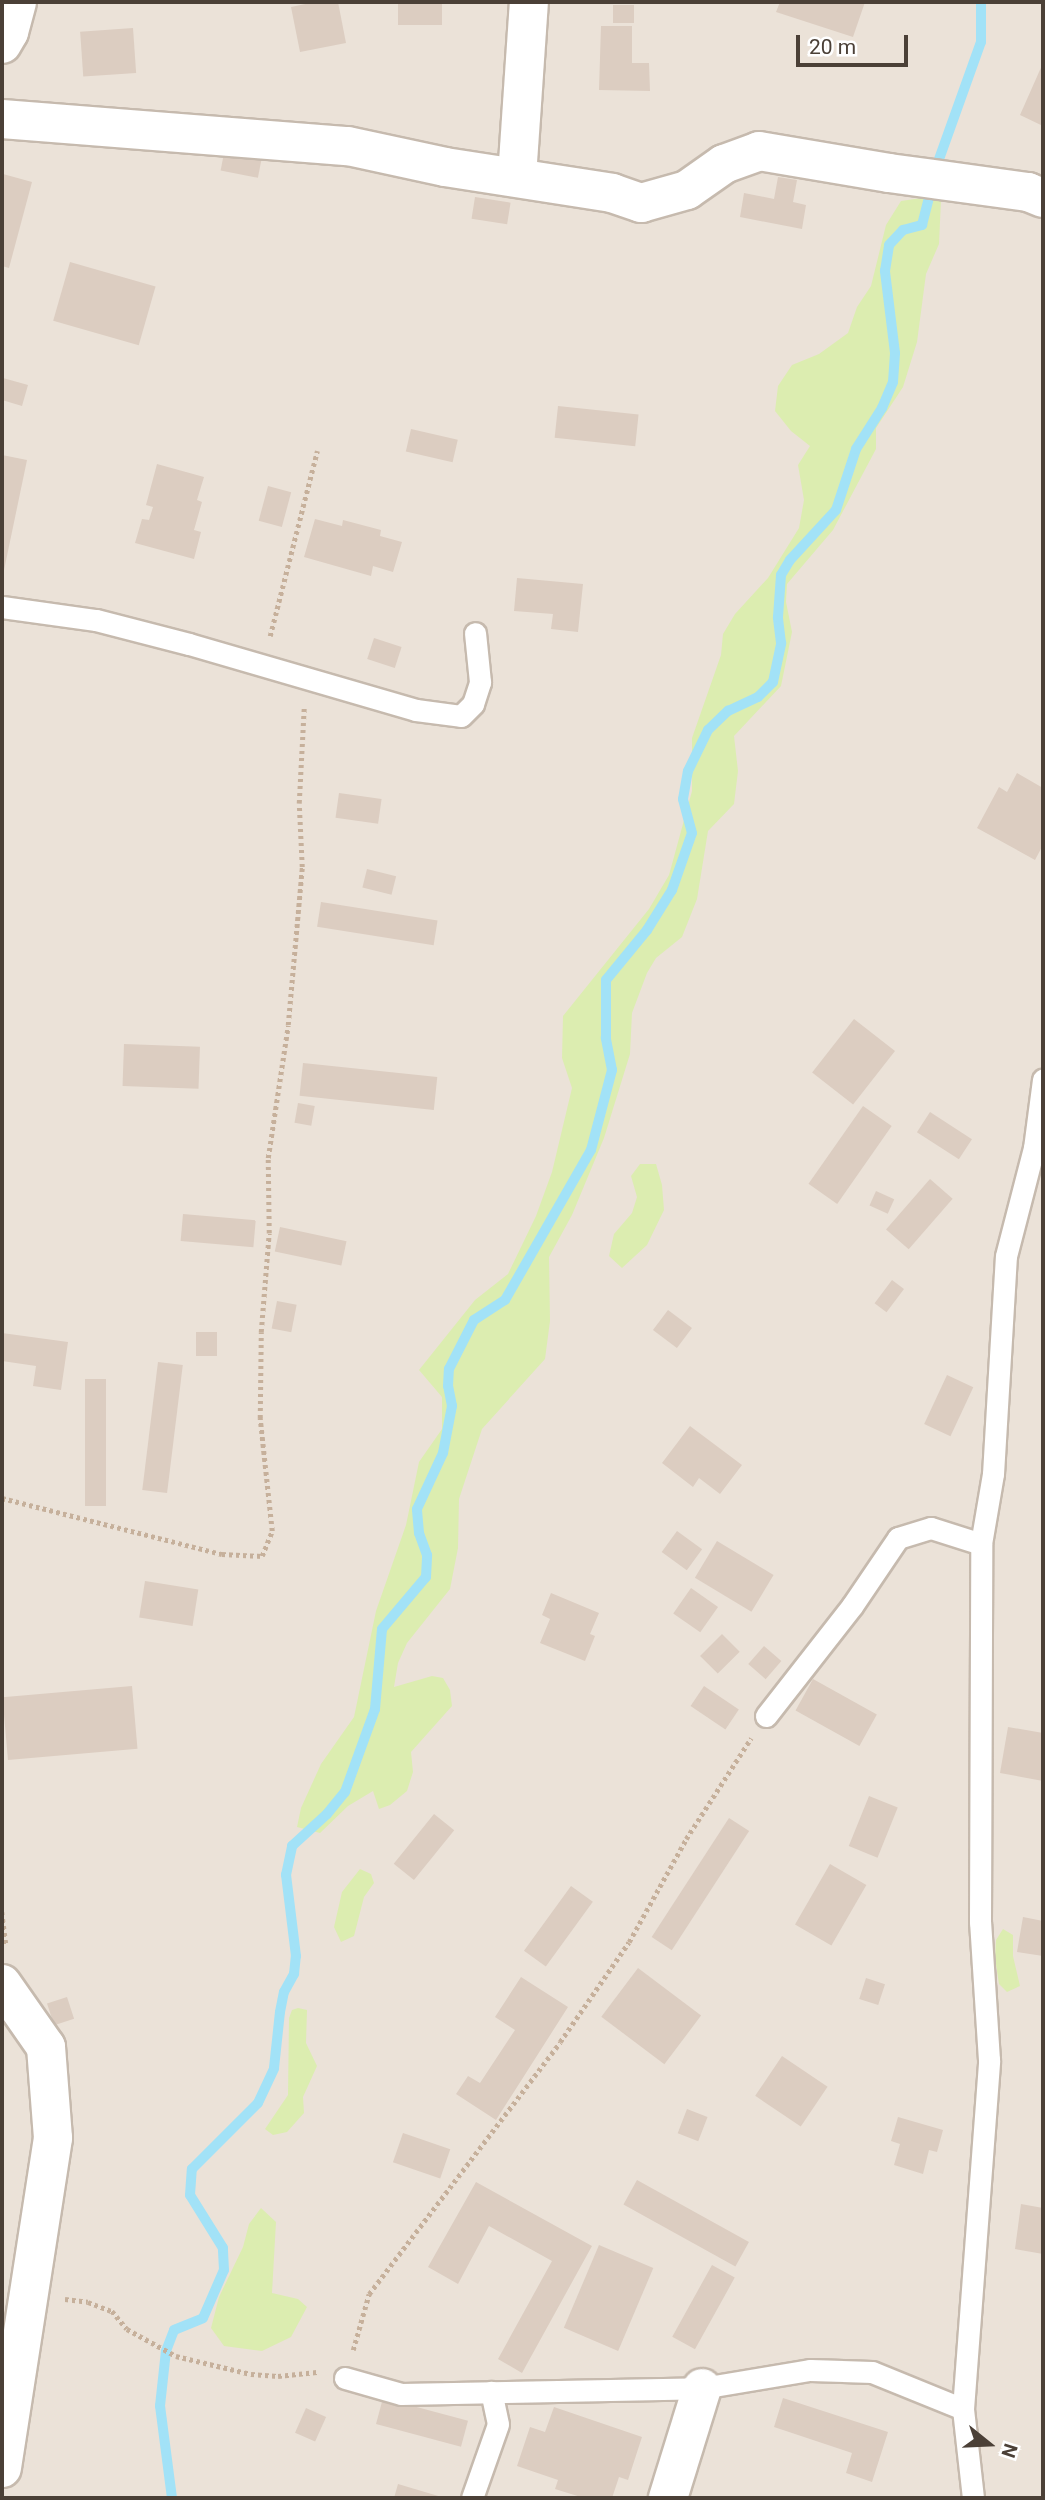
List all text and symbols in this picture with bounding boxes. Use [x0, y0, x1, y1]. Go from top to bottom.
scale bar [800, 21, 912, 65]
text: 20 m [809, 35, 856, 59]
north arrow [954, 2409, 1024, 2479]
text: N [996, 2441, 1022, 2461]

